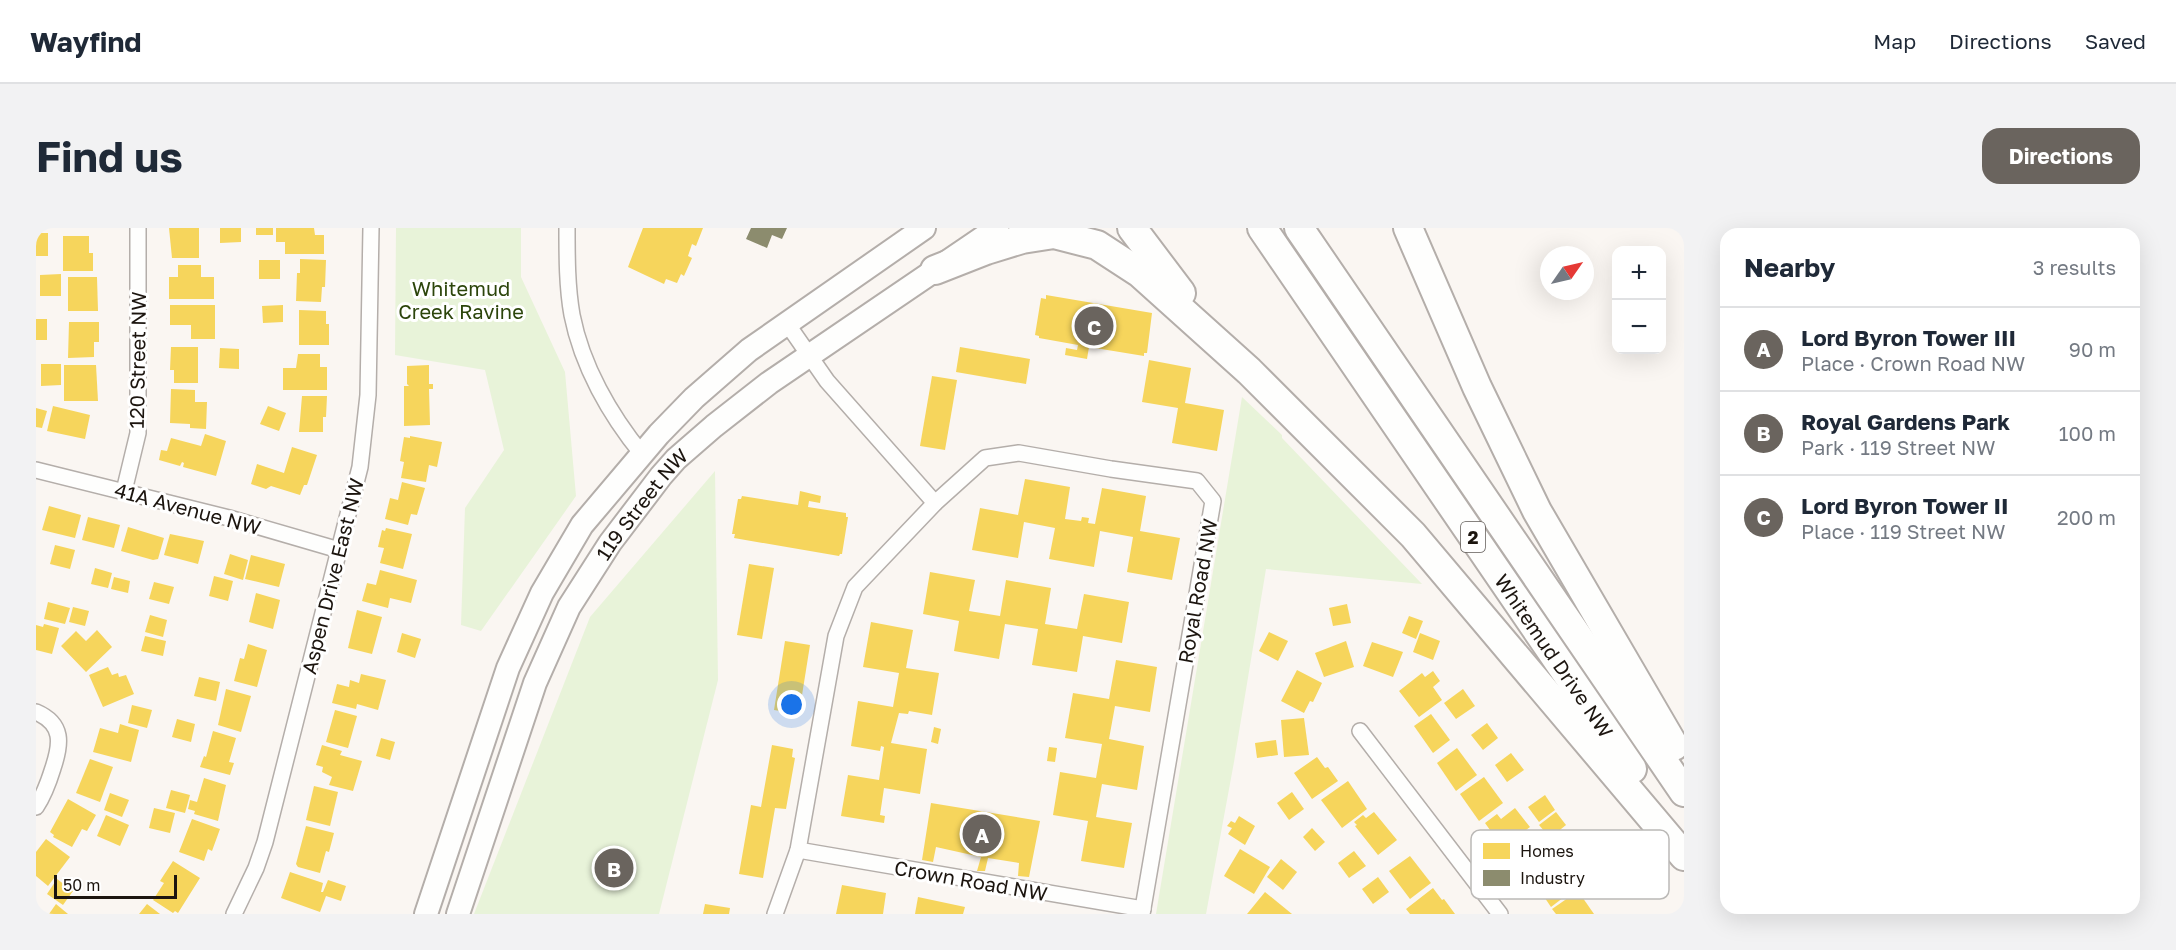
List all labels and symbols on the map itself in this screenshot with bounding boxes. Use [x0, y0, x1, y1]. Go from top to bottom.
north arrow [1540, 246, 1594, 300]
park label: Whitemud Creek Ravine [398, 276, 524, 323]
street label: 120 Street NW [124, 291, 150, 429]
pin: C [1074, 304, 1114, 348]
street label: 119 Street NW [591, 443, 692, 564]
street label: Aspen Drive East NW [296, 476, 368, 676]
street label: 41A Avenue NW [112, 477, 264, 539]
street label: Royal Road NW [1172, 517, 1222, 665]
road number: 2 [1461, 522, 1485, 552]
street label: Whitemud Drive NW [1490, 569, 1619, 742]
your location [777, 690, 806, 719]
pin: A [962, 812, 1002, 856]
legend [1471, 830, 1669, 899]
text: Homes [1520, 841, 1574, 861]
pin: B [594, 846, 634, 890]
street label: Crown Road NW [893, 855, 1049, 905]
text: Industry [1520, 868, 1585, 888]
scale bar [54, 872, 177, 900]

